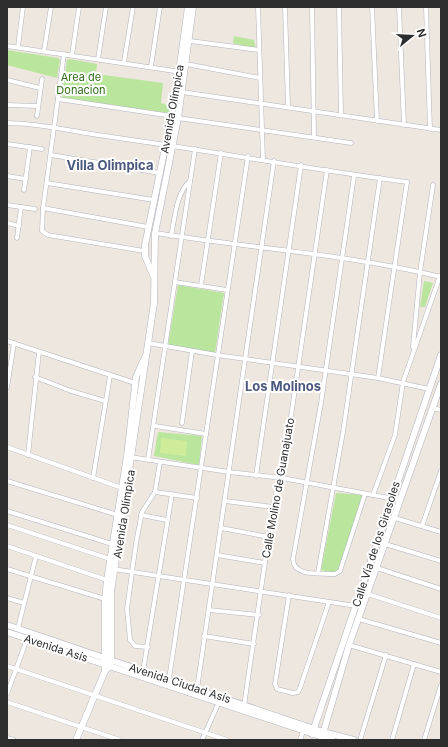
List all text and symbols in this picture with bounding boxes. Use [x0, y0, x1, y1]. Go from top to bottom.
north arrow [392, 16, 432, 56]
text: N [414, 27, 429, 39]
street label: Avenida Olímpica [157, 64, 187, 154]
park label: Area de Donacion [56, 70, 106, 97]
district label: Villa Olimpica [67, 157, 153, 173]
district label: Los Molinos [245, 378, 321, 394]
street label: Calle Molino de Guanajuato [259, 416, 297, 559]
street label: Avenida Olímpica [110, 469, 138, 559]
street label: Calle Vía de los Girasoles [349, 479, 403, 609]
street label: Avenida Asís [22, 631, 90, 665]
street label: Avenida Ciudad Asís [127, 660, 233, 706]

